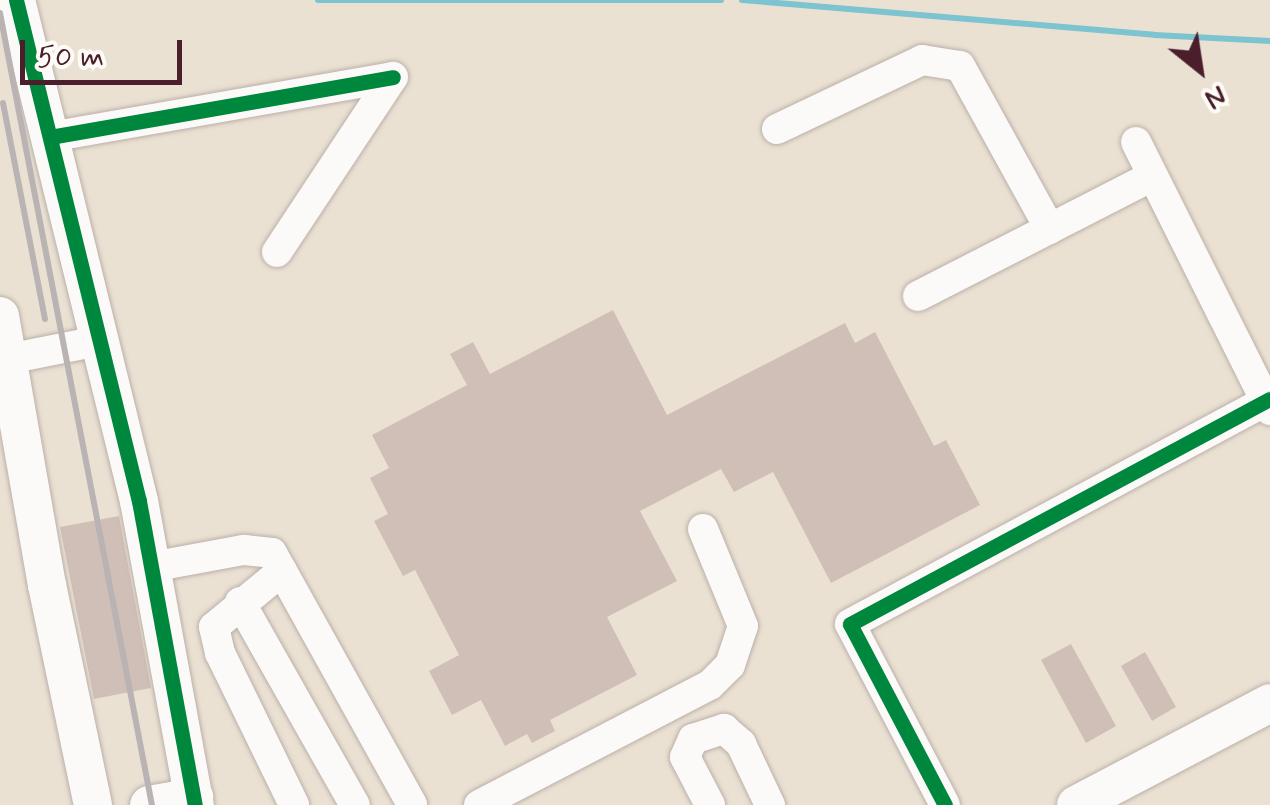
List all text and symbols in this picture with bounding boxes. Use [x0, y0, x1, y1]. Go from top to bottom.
scale bar [25, 20, 188, 82]
north arrow [1150, 20, 1250, 120]
text: 50 m [37, 38, 104, 77]
text: N [1198, 76, 1233, 117]

